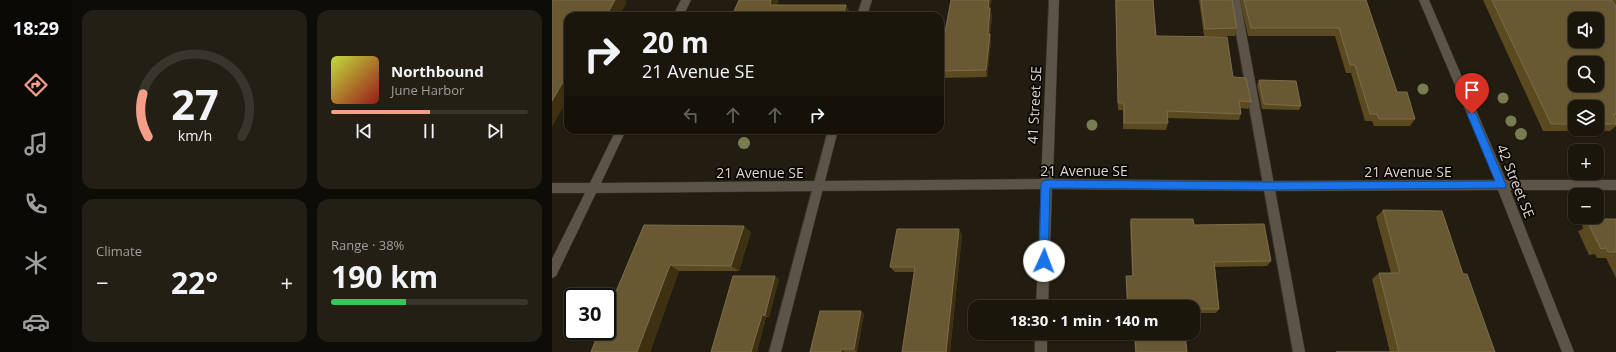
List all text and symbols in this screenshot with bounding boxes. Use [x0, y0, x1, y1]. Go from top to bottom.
map controls [1568, 12, 1604, 224]
button: sound [1568, 12, 1604, 48]
text: 18:29 [13, 16, 59, 40]
text: 20 m [642, 23, 709, 61]
icon: right [576, 28, 628, 80]
button: search [1568, 56, 1604, 92]
text: 21 Avenue SE [642, 59, 754, 83]
text: Northbound [391, 61, 484, 81]
street label: 41 Street SE [1022, 66, 1046, 144]
icon: directions [22, 71, 50, 99]
pin [1455, 73, 1489, 114]
text: 27 [171, 76, 218, 132]
icon: arrive [1461, 79, 1483, 101]
text: June Harbor [391, 81, 464, 99]
button: layers [1568, 100, 1604, 136]
icon: left [680, 104, 702, 126]
icon: ahead [722, 104, 744, 126]
icon: ahead [764, 104, 786, 126]
icon: right [806, 104, 828, 126]
icon: previous [353, 120, 375, 142]
icon: pause [418, 120, 440, 142]
icon: next [484, 120, 506, 142]
text: km/h [177, 126, 212, 145]
icon: music [22, 130, 50, 158]
street label: 42 Street SE [1493, 141, 1539, 221]
button: + [1568, 144, 1604, 180]
street label: 21 Avenue SE [1040, 161, 1128, 180]
street label: 21 Avenue SE [1364, 162, 1452, 181]
street label: 21 Avenue SE [716, 163, 804, 182]
button: − [1568, 188, 1604, 224]
icon: phone [22, 190, 50, 218]
text: Range · 38% [331, 236, 404, 254]
position arrow [1023, 240, 1065, 282]
text: Climate [96, 242, 142, 260]
icon: climate [22, 249, 50, 277]
text: 190 km [331, 256, 438, 297]
text: 22° [171, 262, 218, 303]
text: − [96, 267, 109, 297]
text: + [280, 267, 293, 297]
speed limit sign: 30 [564, 288, 616, 340]
icon: car [22, 308, 50, 336]
text: 18:30 · 1 min · 140 m [1010, 310, 1158, 330]

